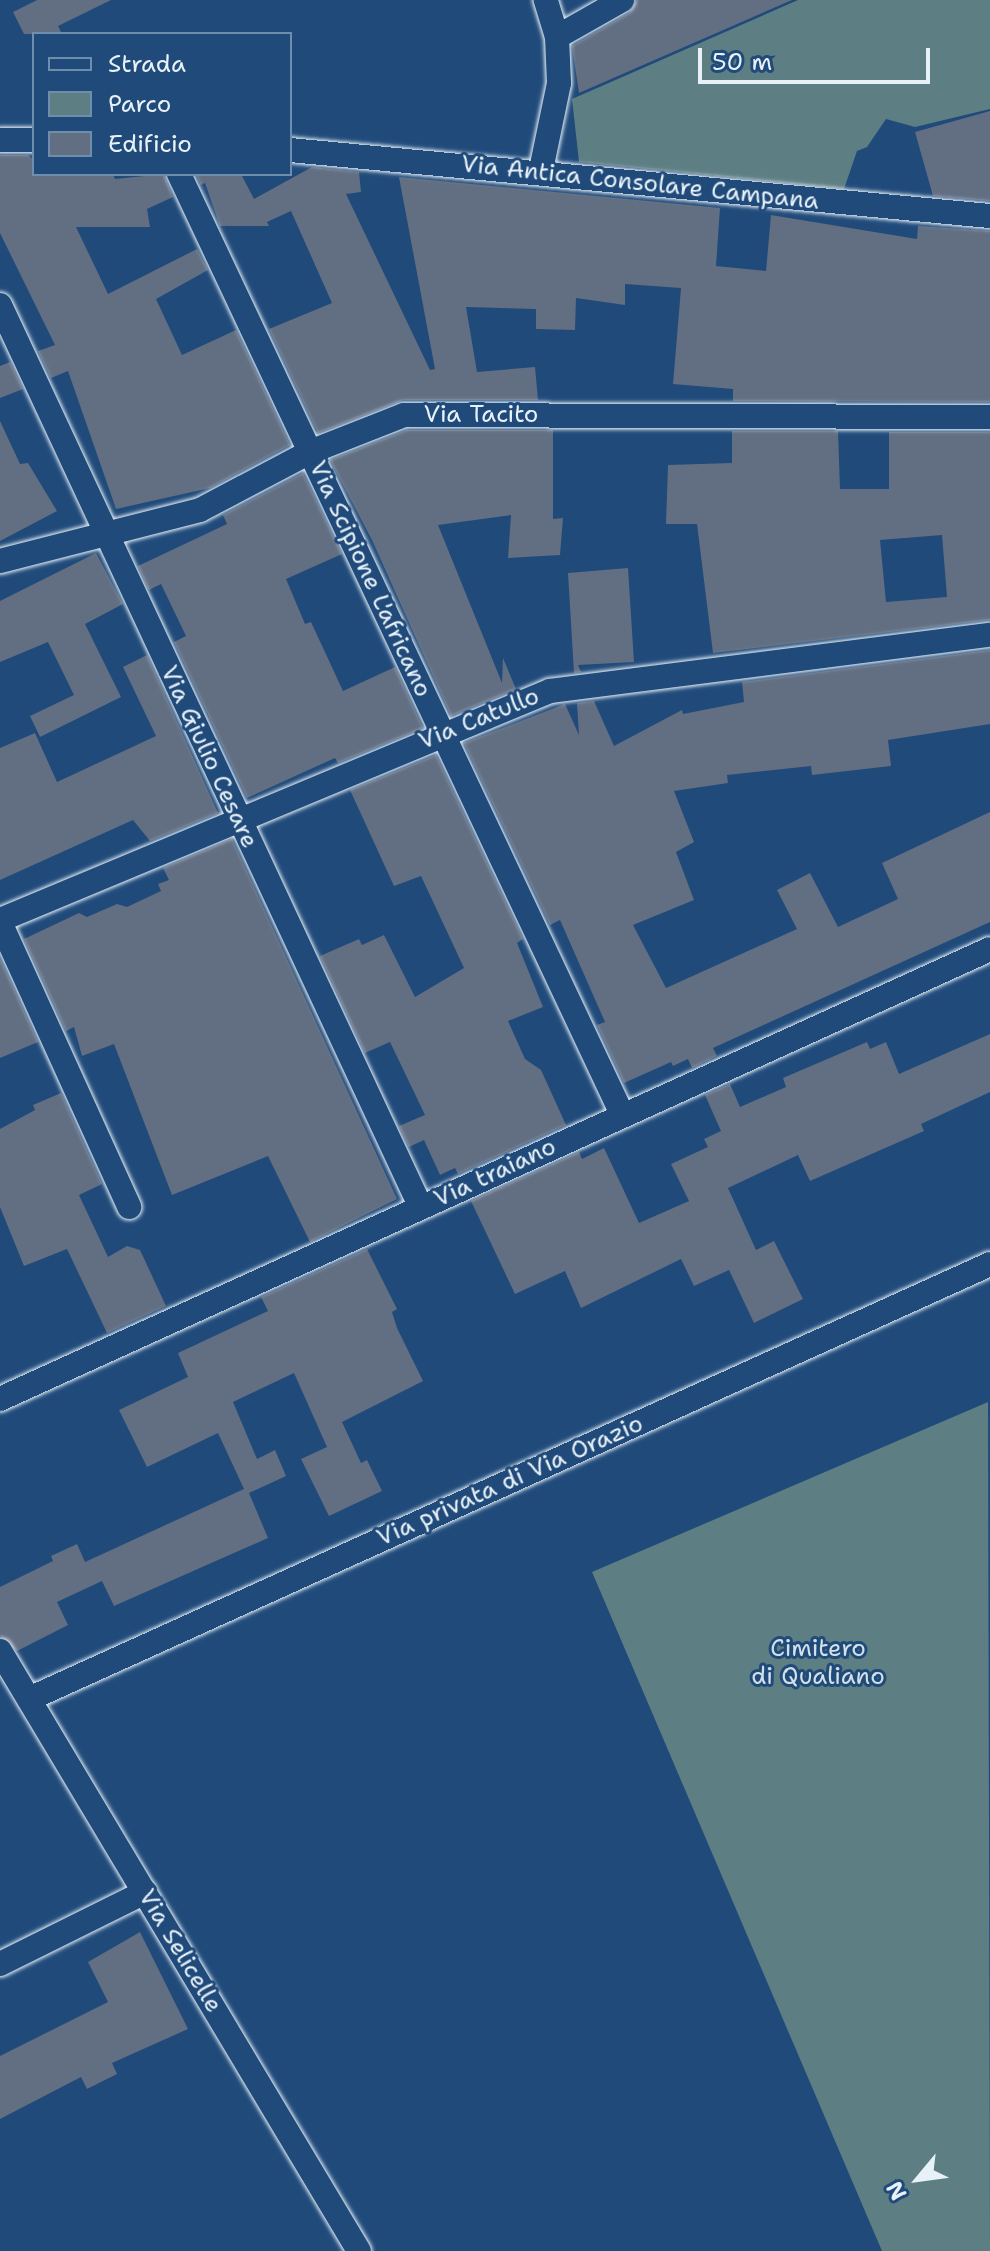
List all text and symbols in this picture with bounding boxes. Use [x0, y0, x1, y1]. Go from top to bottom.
legend [32, 32, 292, 176]
scale bar [702, 32, 934, 82]
text: 50 m [712, 46, 772, 78]
text: Strada [108, 48, 186, 80]
text: Parco [108, 88, 171, 120]
text: Edificio [108, 128, 192, 160]
street label: Via Antica Consolare Campana [460, 150, 820, 216]
street label: Via Tacito [424, 401, 538, 429]
street label: Via Scipione L'africano [303, 456, 437, 702]
street label: Via Giulio Cesare [154, 661, 264, 853]
street label: Via Catullo [415, 682, 543, 756]
street label: Via traiano [430, 1132, 560, 1214]
street label: Via privata di Via Orazio [372, 1409, 648, 1553]
park label: Cimitero di Qualiano [751, 1635, 885, 1691]
street label: Via Selicelle [132, 1884, 228, 2018]
north arrow [878, 2139, 958, 2219]
text: N [880, 2176, 913, 2206]

